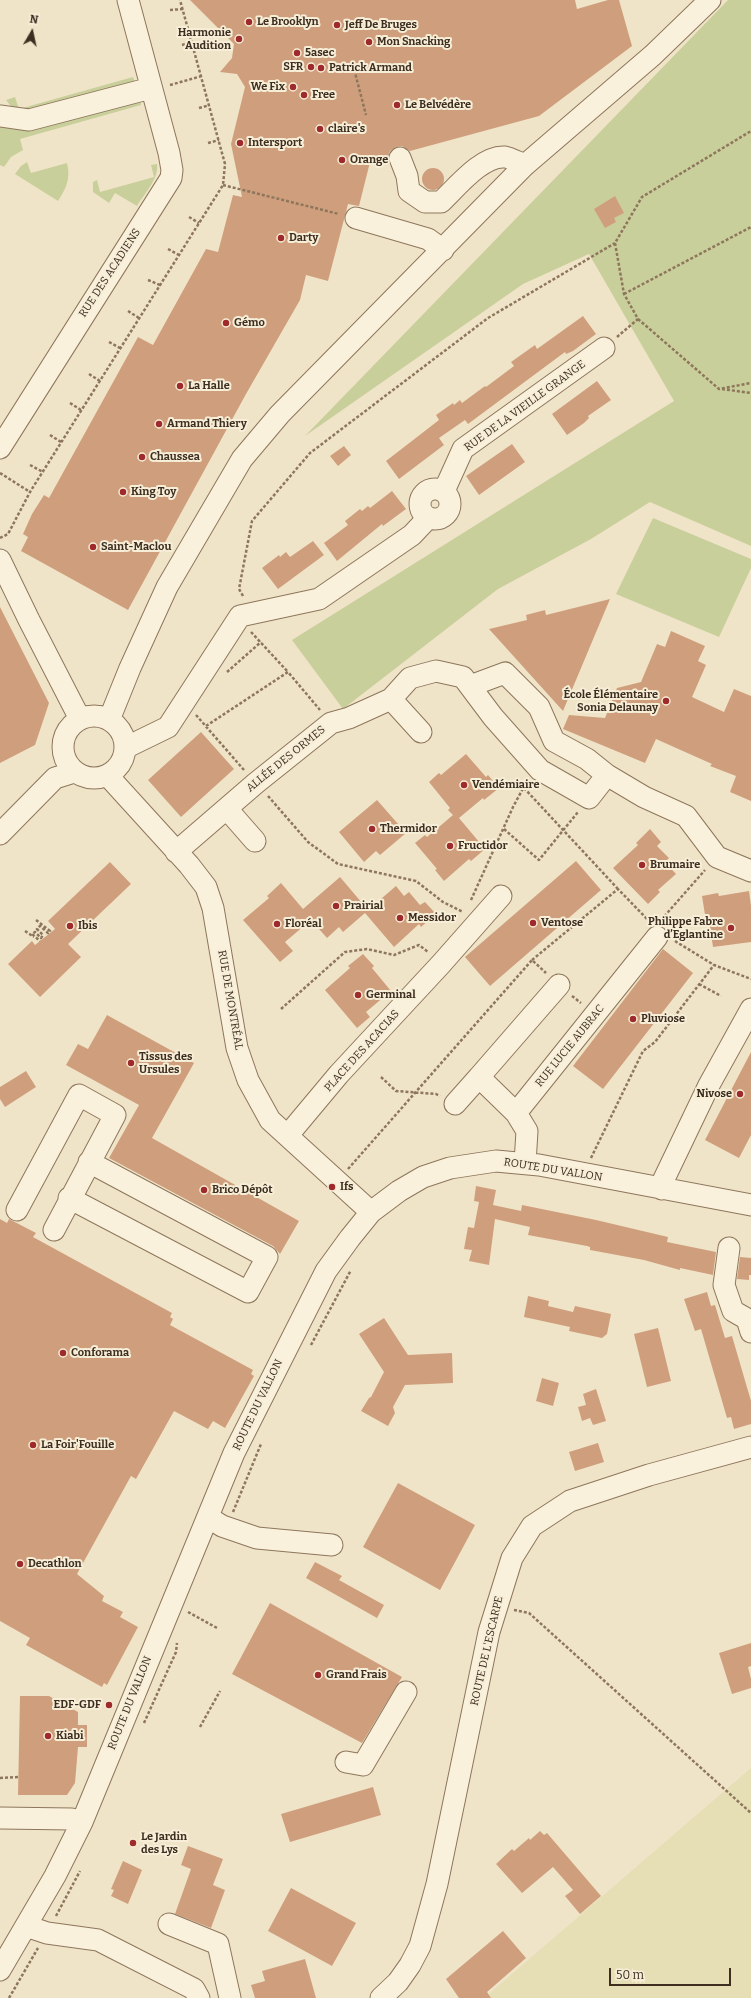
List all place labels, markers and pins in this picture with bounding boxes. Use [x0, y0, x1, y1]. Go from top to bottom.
place label: Le Brooklyn [257, 15, 319, 29]
marker: Le Brooklyn [244, 17, 254, 27]
place label: Jeff De Bruges [345, 18, 417, 32]
marker: Jeff De Bruges [332, 20, 342, 30]
place label: Harmonie Audition [178, 26, 231, 52]
marker: Harmonie Audition [234, 34, 244, 44]
place label: Mon Snacking [377, 35, 450, 49]
marker: Mon Snacking [364, 37, 374, 47]
place label: 5asec [305, 46, 334, 60]
marker: 5asec [292, 48, 302, 58]
place label: SFR [283, 60, 303, 74]
place label: Patrick Armand [329, 61, 412, 75]
marker: SFR [306, 62, 316, 72]
marker: Patrick Armand [316, 63, 326, 73]
place label: We Fix [251, 80, 285, 94]
marker: We Fix [288, 82, 298, 92]
place label: Free [312, 88, 335, 102]
marker: Free [299, 90, 309, 100]
place label: Le Belvédère [405, 98, 471, 112]
marker: Le Belvédère [392, 100, 402, 110]
place label: claire's [328, 122, 365, 136]
marker: claire's [315, 124, 325, 134]
place label: Intersport [248, 136, 302, 150]
marker: Intersport [235, 138, 245, 148]
place label: Orange [350, 153, 388, 167]
marker: Orange [337, 155, 347, 165]
place label: Darty [289, 231, 318, 245]
marker: Darty [276, 233, 286, 243]
place label: Gémo [234, 316, 265, 330]
marker: Gémo [221, 318, 231, 328]
place label: La Halle [188, 379, 230, 393]
marker: La Halle [175, 381, 185, 391]
place label: Armand Thiery [167, 417, 247, 431]
marker: Armand Thiery [154, 419, 164, 429]
place label: Chaussea [150, 450, 200, 464]
marker: Chaussea [137, 452, 147, 462]
place label: King Toy [131, 485, 176, 499]
marker: King Toy [118, 487, 128, 497]
place label: Saint-Maclou [101, 540, 171, 554]
marker: Saint-Maclou [88, 542, 98, 552]
place label: École Élémentaire Sonia Delaunay [563, 688, 658, 714]
marker: École Élémentaire Sonia Delaunay [661, 696, 671, 706]
place label: Vendémiaire [472, 778, 539, 792]
marker: Vendémiaire [459, 780, 469, 790]
place label: Thermidor [380, 822, 437, 836]
marker: Thermidor [367, 824, 377, 834]
place label: Fructidor [458, 839, 508, 853]
marker: Fructidor [445, 841, 455, 851]
place label: Brumaire [650, 858, 700, 872]
marker: Brumaire [637, 860, 647, 870]
place label: Prairial [344, 899, 383, 913]
marker: Prairial [331, 901, 341, 911]
place label: Messidor [408, 911, 456, 925]
marker: Messidor [395, 913, 405, 923]
place label: Philippe Fabre d’Eglantine [648, 915, 723, 941]
place label: Ventose [541, 916, 583, 930]
place label: Floréal [285, 917, 322, 931]
marker: Ventose [528, 918, 538, 928]
place label: Ibis [78, 919, 97, 933]
marker: Floréal [272, 919, 282, 929]
marker: Ibis [65, 921, 75, 931]
marker: Philippe Fabre d’Eglantine [726, 923, 736, 933]
place label: Germinal [366, 988, 416, 1002]
marker: Germinal [353, 990, 363, 1000]
place label: Pluviose [641, 1012, 685, 1026]
marker: Pluviose [628, 1014, 638, 1024]
place label: Tissus des Ursules [139, 1050, 192, 1076]
marker: Tissus des Ursules [126, 1058, 136, 1068]
place label: Nivose [697, 1087, 732, 1101]
marker: Nivose [735, 1089, 745, 1099]
place label: Ifs [340, 1180, 354, 1194]
marker: Ifs [327, 1182, 337, 1192]
place label: Brico Dépôt [212, 1183, 273, 1197]
marker: Brico Dépôt [199, 1185, 209, 1195]
place label: Conforama [71, 1346, 129, 1360]
marker: Conforama [58, 1348, 68, 1358]
place label: La Foir'Fouille [41, 1438, 114, 1452]
marker: La Foir'Fouille [28, 1440, 38, 1450]
place label: Decathlon [28, 1557, 82, 1571]
marker: Decathlon [15, 1559, 25, 1569]
place label: Grand Frais [326, 1668, 387, 1682]
marker: Grand Frais [313, 1670, 323, 1680]
place label: EDF-GDF [53, 1698, 101, 1712]
marker: EDF-GDF [104, 1700, 114, 1710]
place label: Kiabi [56, 1729, 83, 1743]
marker: Kiabi [43, 1731, 53, 1741]
place label: Le Jardin des Lys [141, 1830, 187, 1856]
marker: Le Jardin des Lys [128, 1838, 138, 1848]

